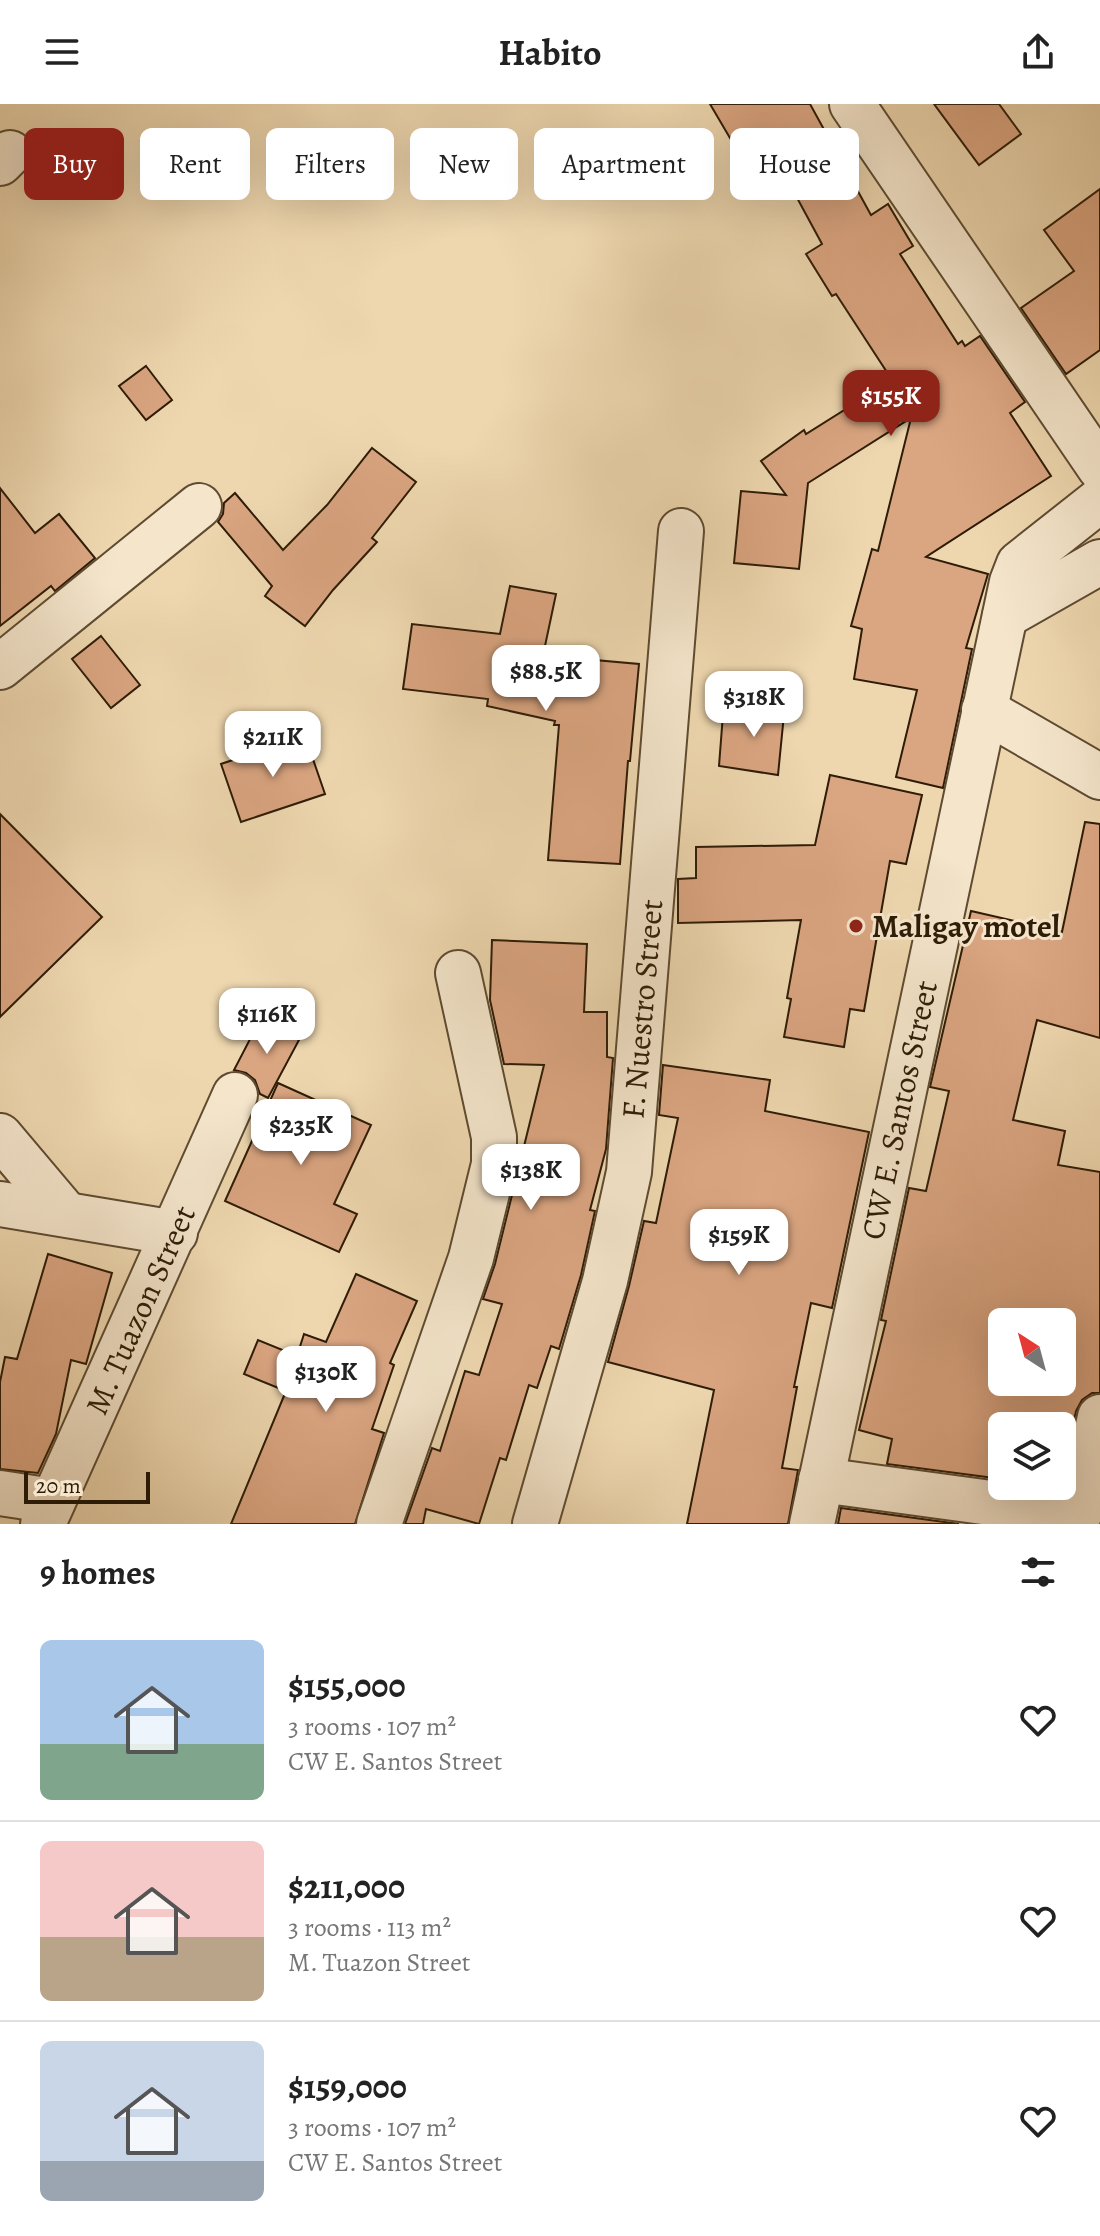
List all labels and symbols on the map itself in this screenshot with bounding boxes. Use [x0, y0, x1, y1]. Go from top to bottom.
pin: $155K [835, 370, 947, 438]
pin: $88.5K [481, 645, 611, 713]
pin: $318K [698, 671, 810, 739]
pin: $211K [217, 711, 329, 779]
street label: F. Nuestro Street [610, 898, 674, 1120]
place label: Maligay motel [872, 904, 1061, 948]
marker: Maligay motel [847, 917, 865, 935]
street label: CW E. Santos Street [850, 976, 948, 1244]
pin: $116K [211, 988, 323, 1056]
pin: $235K [245, 1099, 357, 1167]
pin: $138K [475, 1144, 587, 1212]
street label: M. Tuazon Street [74, 1198, 206, 1422]
pin: $159K [683, 1209, 795, 1277]
north arrow [988, 1308, 1076, 1396]
pin: $130K [270, 1346, 382, 1414]
scale bar [24, 1468, 150, 1504]

